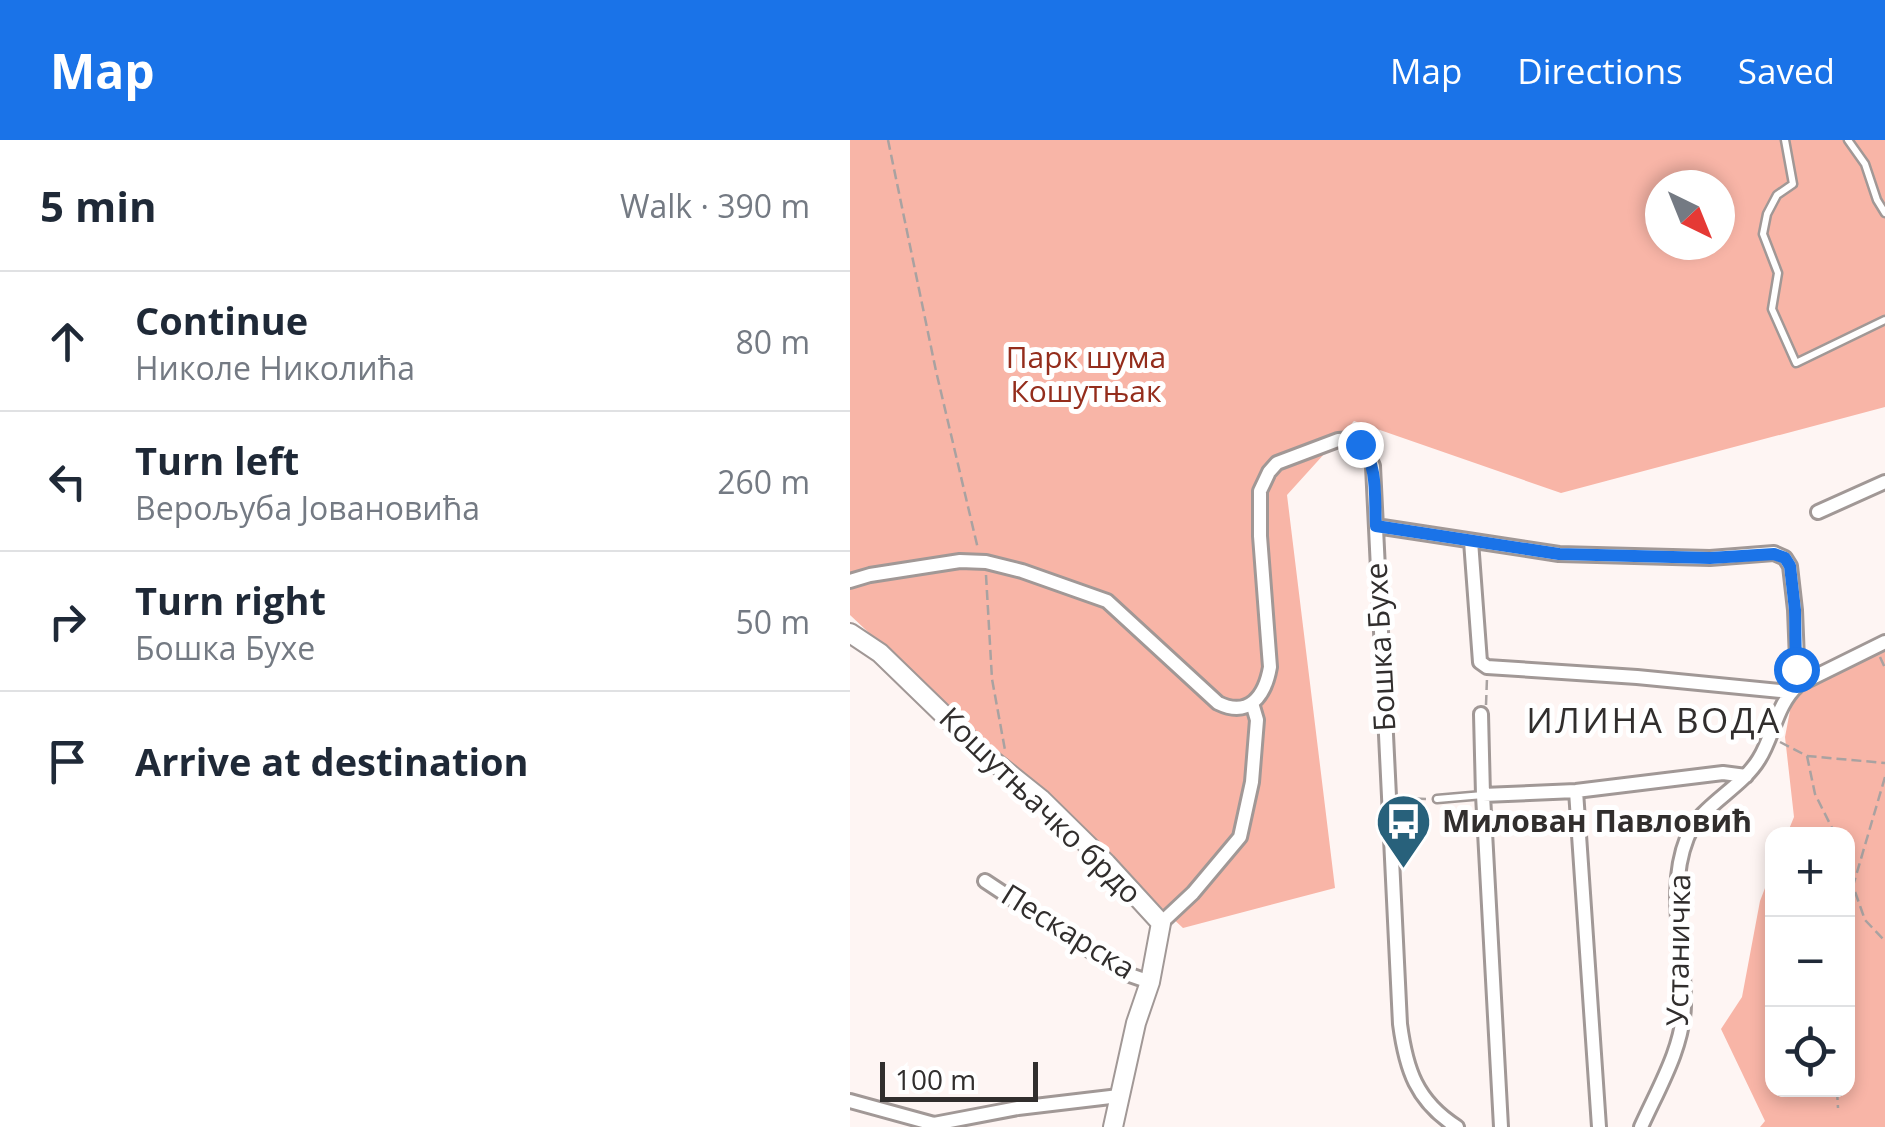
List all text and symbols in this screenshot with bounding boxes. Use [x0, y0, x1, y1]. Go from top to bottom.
text: Map [50, 38, 155, 103]
text: Map [1390, 47, 1462, 94]
text: Directions [1517, 47, 1683, 94]
text: Saved [1738, 47, 1835, 94]
north arrow [1645, 170, 1735, 260]
text: 5 min [40, 177, 157, 234]
text: Walk · 390 m [620, 184, 810, 227]
text: Continue [135, 294, 308, 346]
icon: ahead [40, 314, 95, 369]
text: 80 m [735, 320, 810, 363]
park label: Парк шума Кошутњак [1006, 336, 1166, 411]
text: Николе Николића [135, 346, 415, 389]
route end [1338, 422, 1384, 468]
text: Turn left [135, 434, 299, 486]
icon: left [40, 454, 95, 509]
text: 260 m [717, 460, 810, 503]
text: Верољуба Јовановића [135, 486, 480, 529]
street label: Бошка Бухе [1355, 562, 1404, 733]
text: Turn right [135, 574, 326, 626]
icon: right [40, 594, 95, 649]
text: 50 m [735, 600, 810, 643]
text: Бошка Бухе [135, 626, 315, 669]
route start [1774, 647, 1820, 693]
district label: ИЛИНА ВОДА [1526, 696, 1782, 743]
street label: Кошутњачко брдо [931, 698, 1151, 912]
icon: arrive [40, 734, 95, 789]
text: Arrive at destination [135, 735, 529, 787]
bus stop icon: Милован Павловић [1373, 792, 1433, 871]
place label: Милован Павловић [1442, 800, 1752, 841]
map controls [1765, 827, 1855, 1097]
button: + [1765, 827, 1855, 917]
street label: Пескарска [994, 874, 1143, 988]
street label: Устаничка [1656, 874, 1699, 1026]
button: − [1765, 917, 1855, 1007]
button: locate [1765, 1007, 1855, 1097]
scale bar [880, 1057, 1038, 1102]
text: 100 m [895, 1060, 976, 1098]

